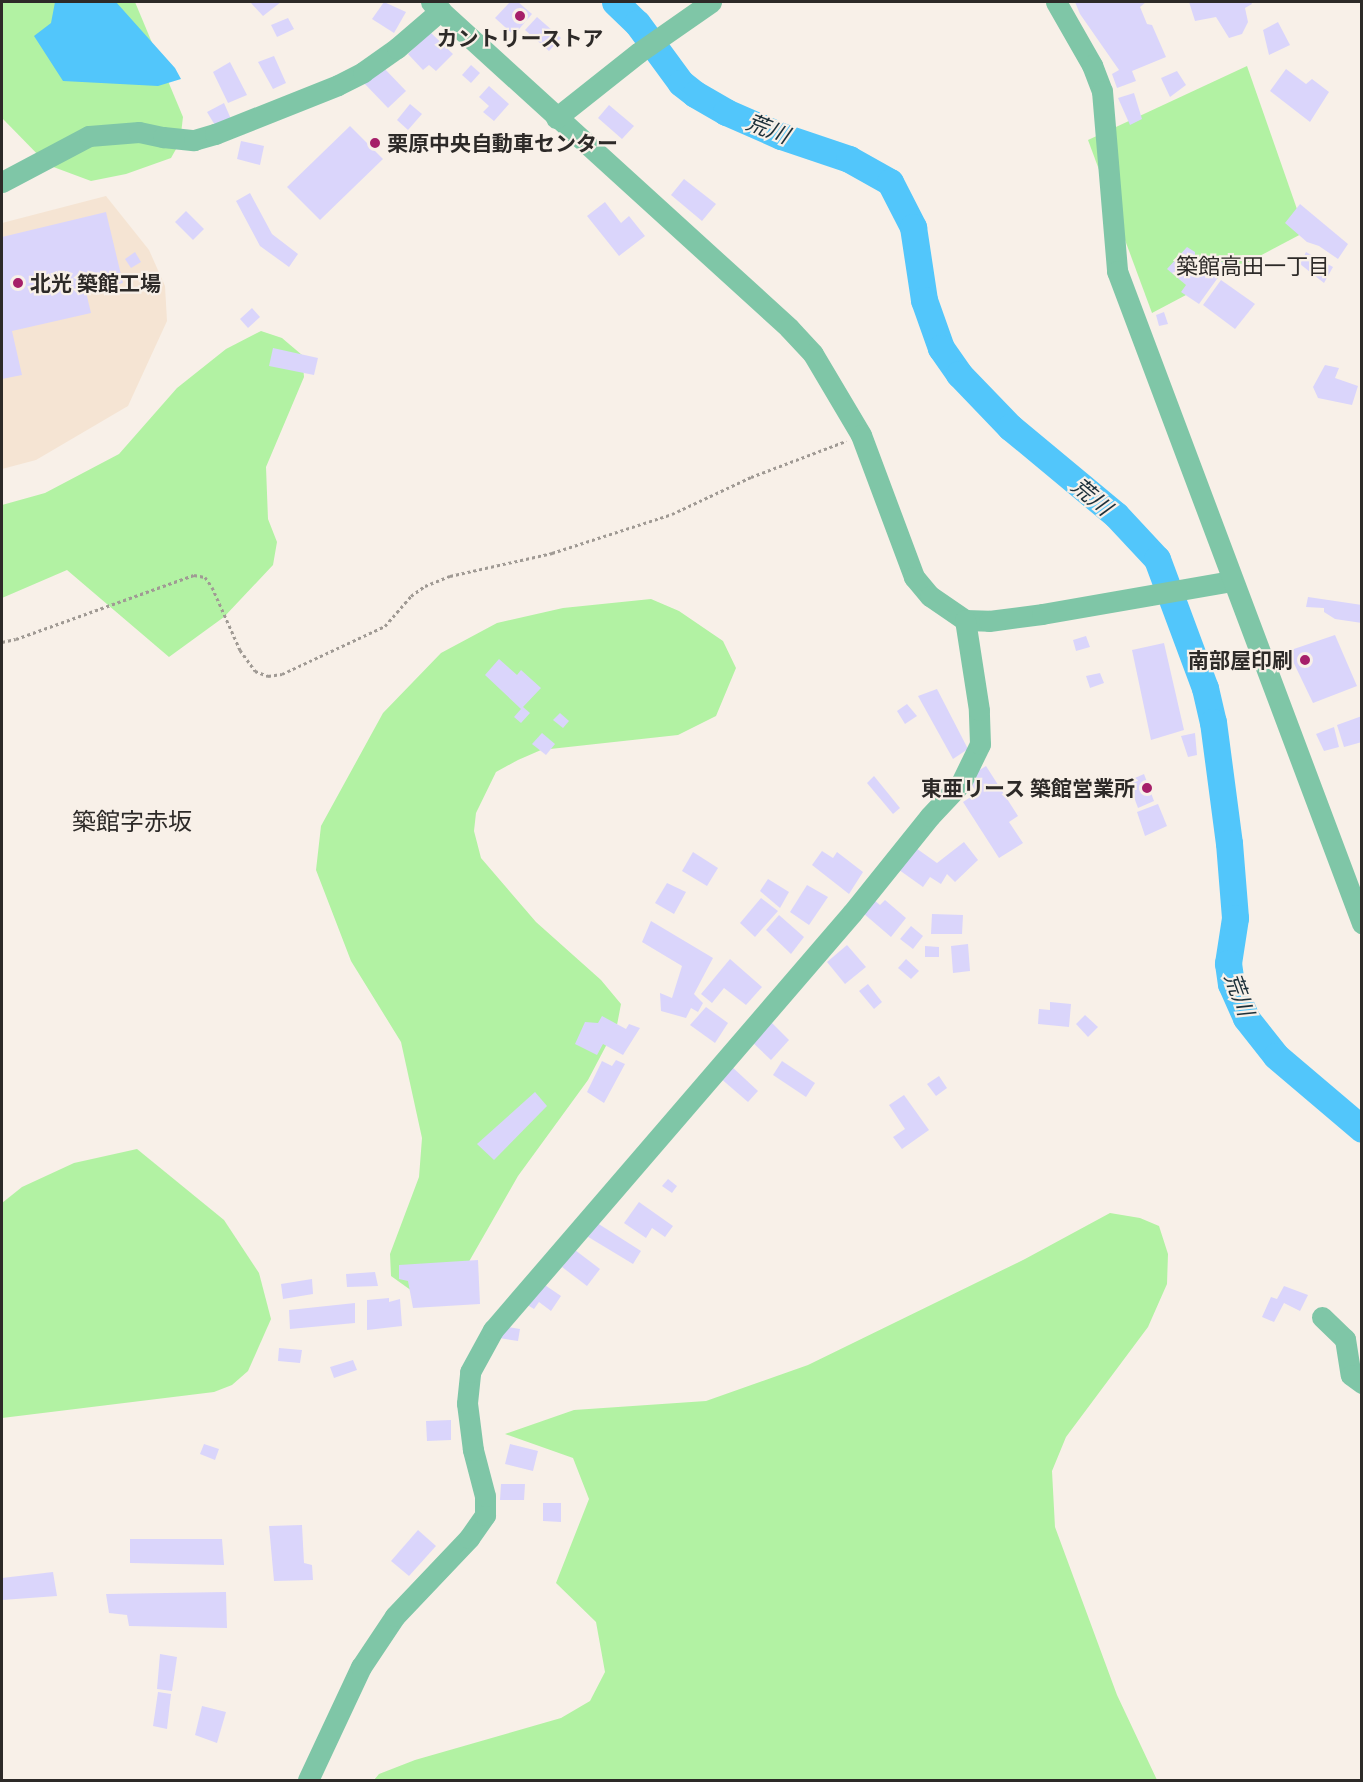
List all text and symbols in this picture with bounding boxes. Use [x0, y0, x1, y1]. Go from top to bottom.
marker: カントリーストア [513, 9, 527, 23]
place label: カントリーストア [436, 25, 604, 51]
water label: 荒川 [743, 108, 793, 148]
place label: 栗原中央自動車センター [387, 130, 618, 156]
marker: 栗原中央自動車センター [368, 136, 382, 150]
district label: 築館高田一丁目 [1176, 253, 1330, 279]
place label: 北光 築館工場 [30, 270, 161, 296]
marker: 北光 築館工場 [11, 276, 25, 290]
water label: 荒川 [1067, 472, 1117, 520]
place label: 南部屋印刷 [1188, 647, 1293, 673]
marker: 南部屋印刷 [1298, 653, 1312, 667]
place label: 東亜リース 築館営業所 [920, 775, 1135, 801]
marker: 東亜リース 築館営業所 [1140, 781, 1154, 795]
district label: 築館字赤坂 [72, 808, 192, 836]
water label: 荒川 [1220, 969, 1260, 1019]

